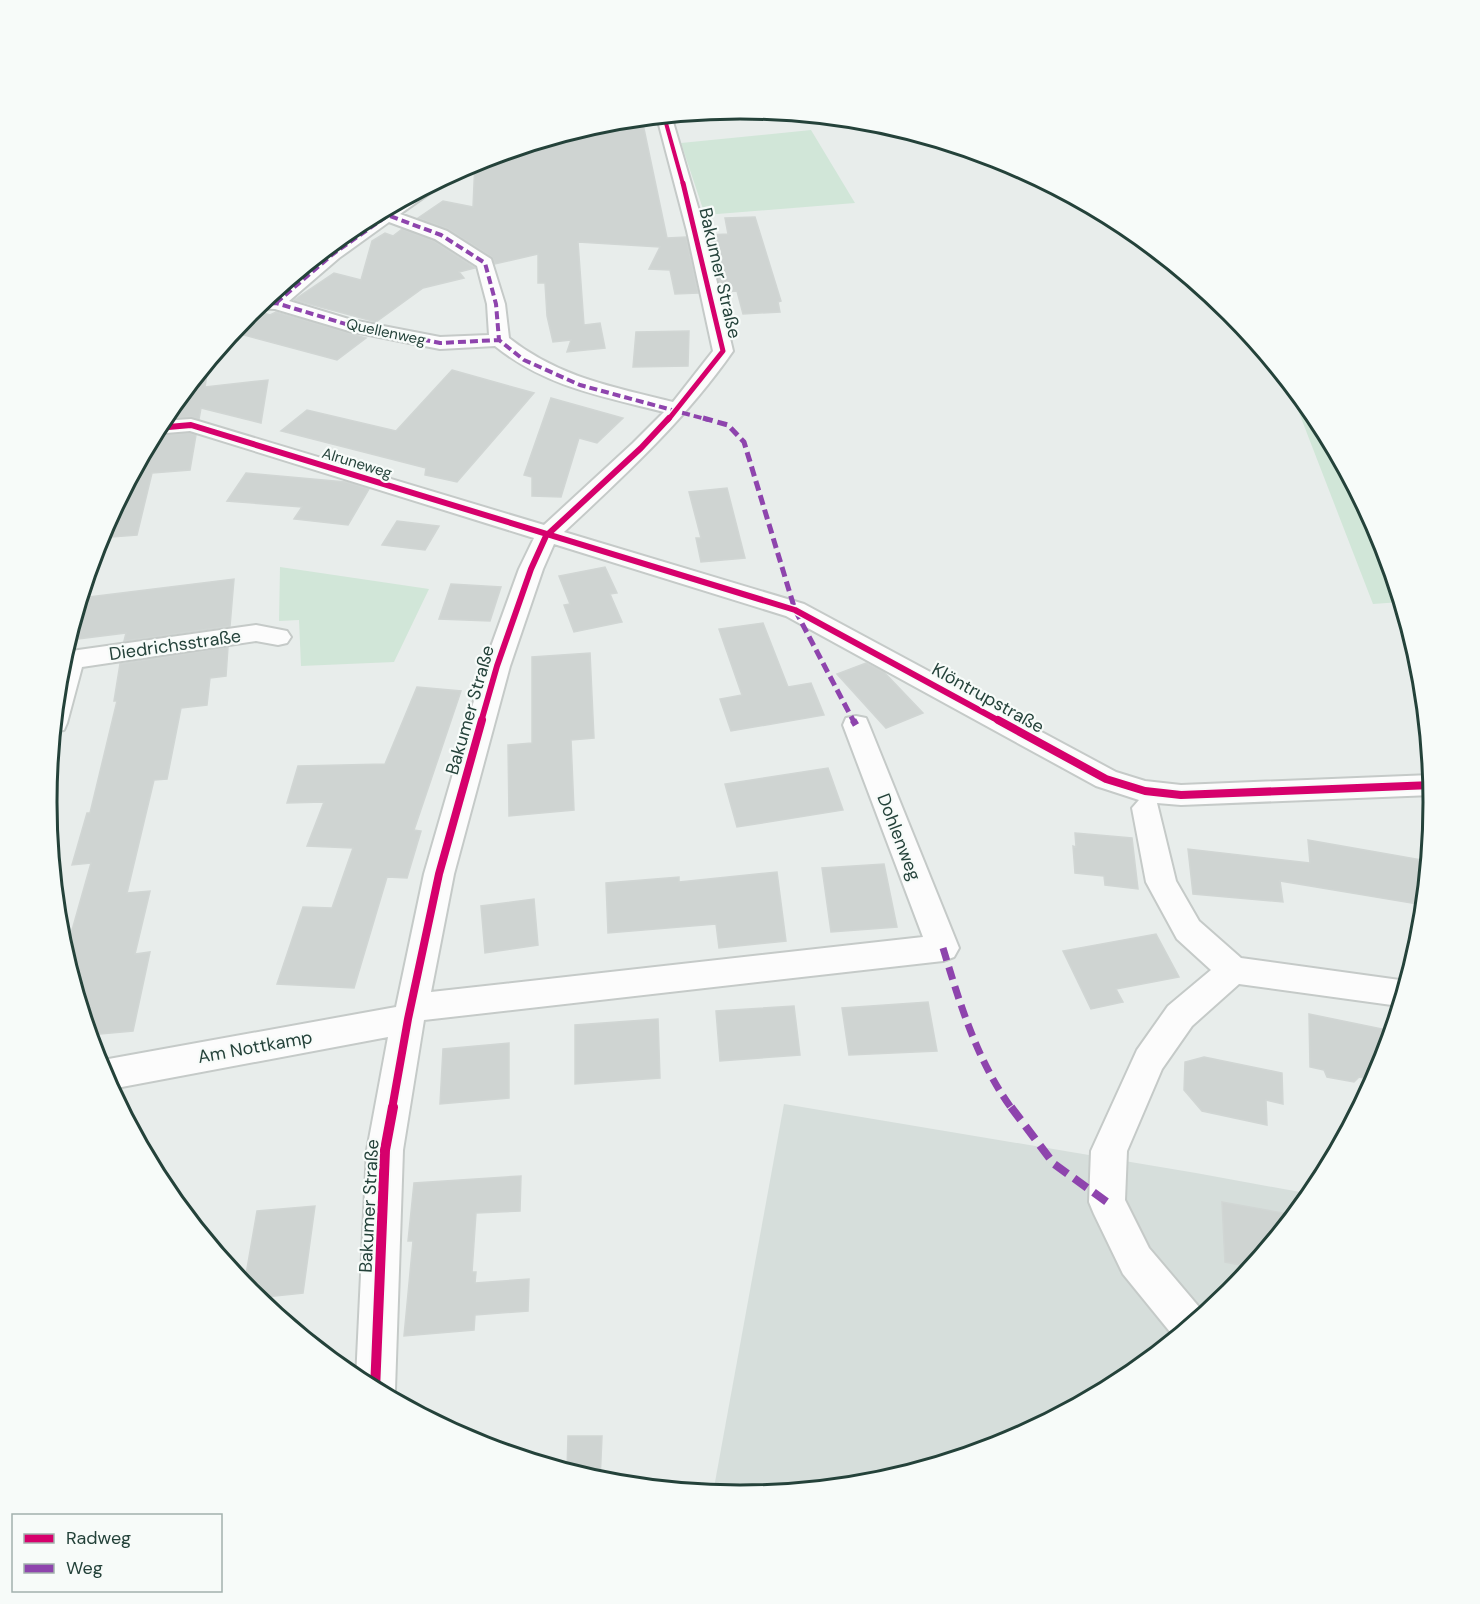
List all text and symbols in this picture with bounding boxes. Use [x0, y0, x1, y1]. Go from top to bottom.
street label: Bakumer Straße [693, 205, 747, 341]
street label: Quellenweg [345, 314, 427, 350]
street label: Alruneweg [320, 443, 394, 483]
street label: Diedrichsstraße [108, 624, 242, 666]
street label: Bakumer Straße [440, 642, 500, 778]
street label: Klöntrupstraße [928, 657, 1048, 739]
street label: Dohlenweg [871, 790, 927, 884]
street label: Am Nottkamp [196, 1025, 314, 1069]
street label: Bakumer Straße [354, 1139, 384, 1273]
legend [12, 1514, 222, 1592]
text: Radweg [66, 1526, 131, 1550]
text: Weg [66, 1556, 103, 1580]

